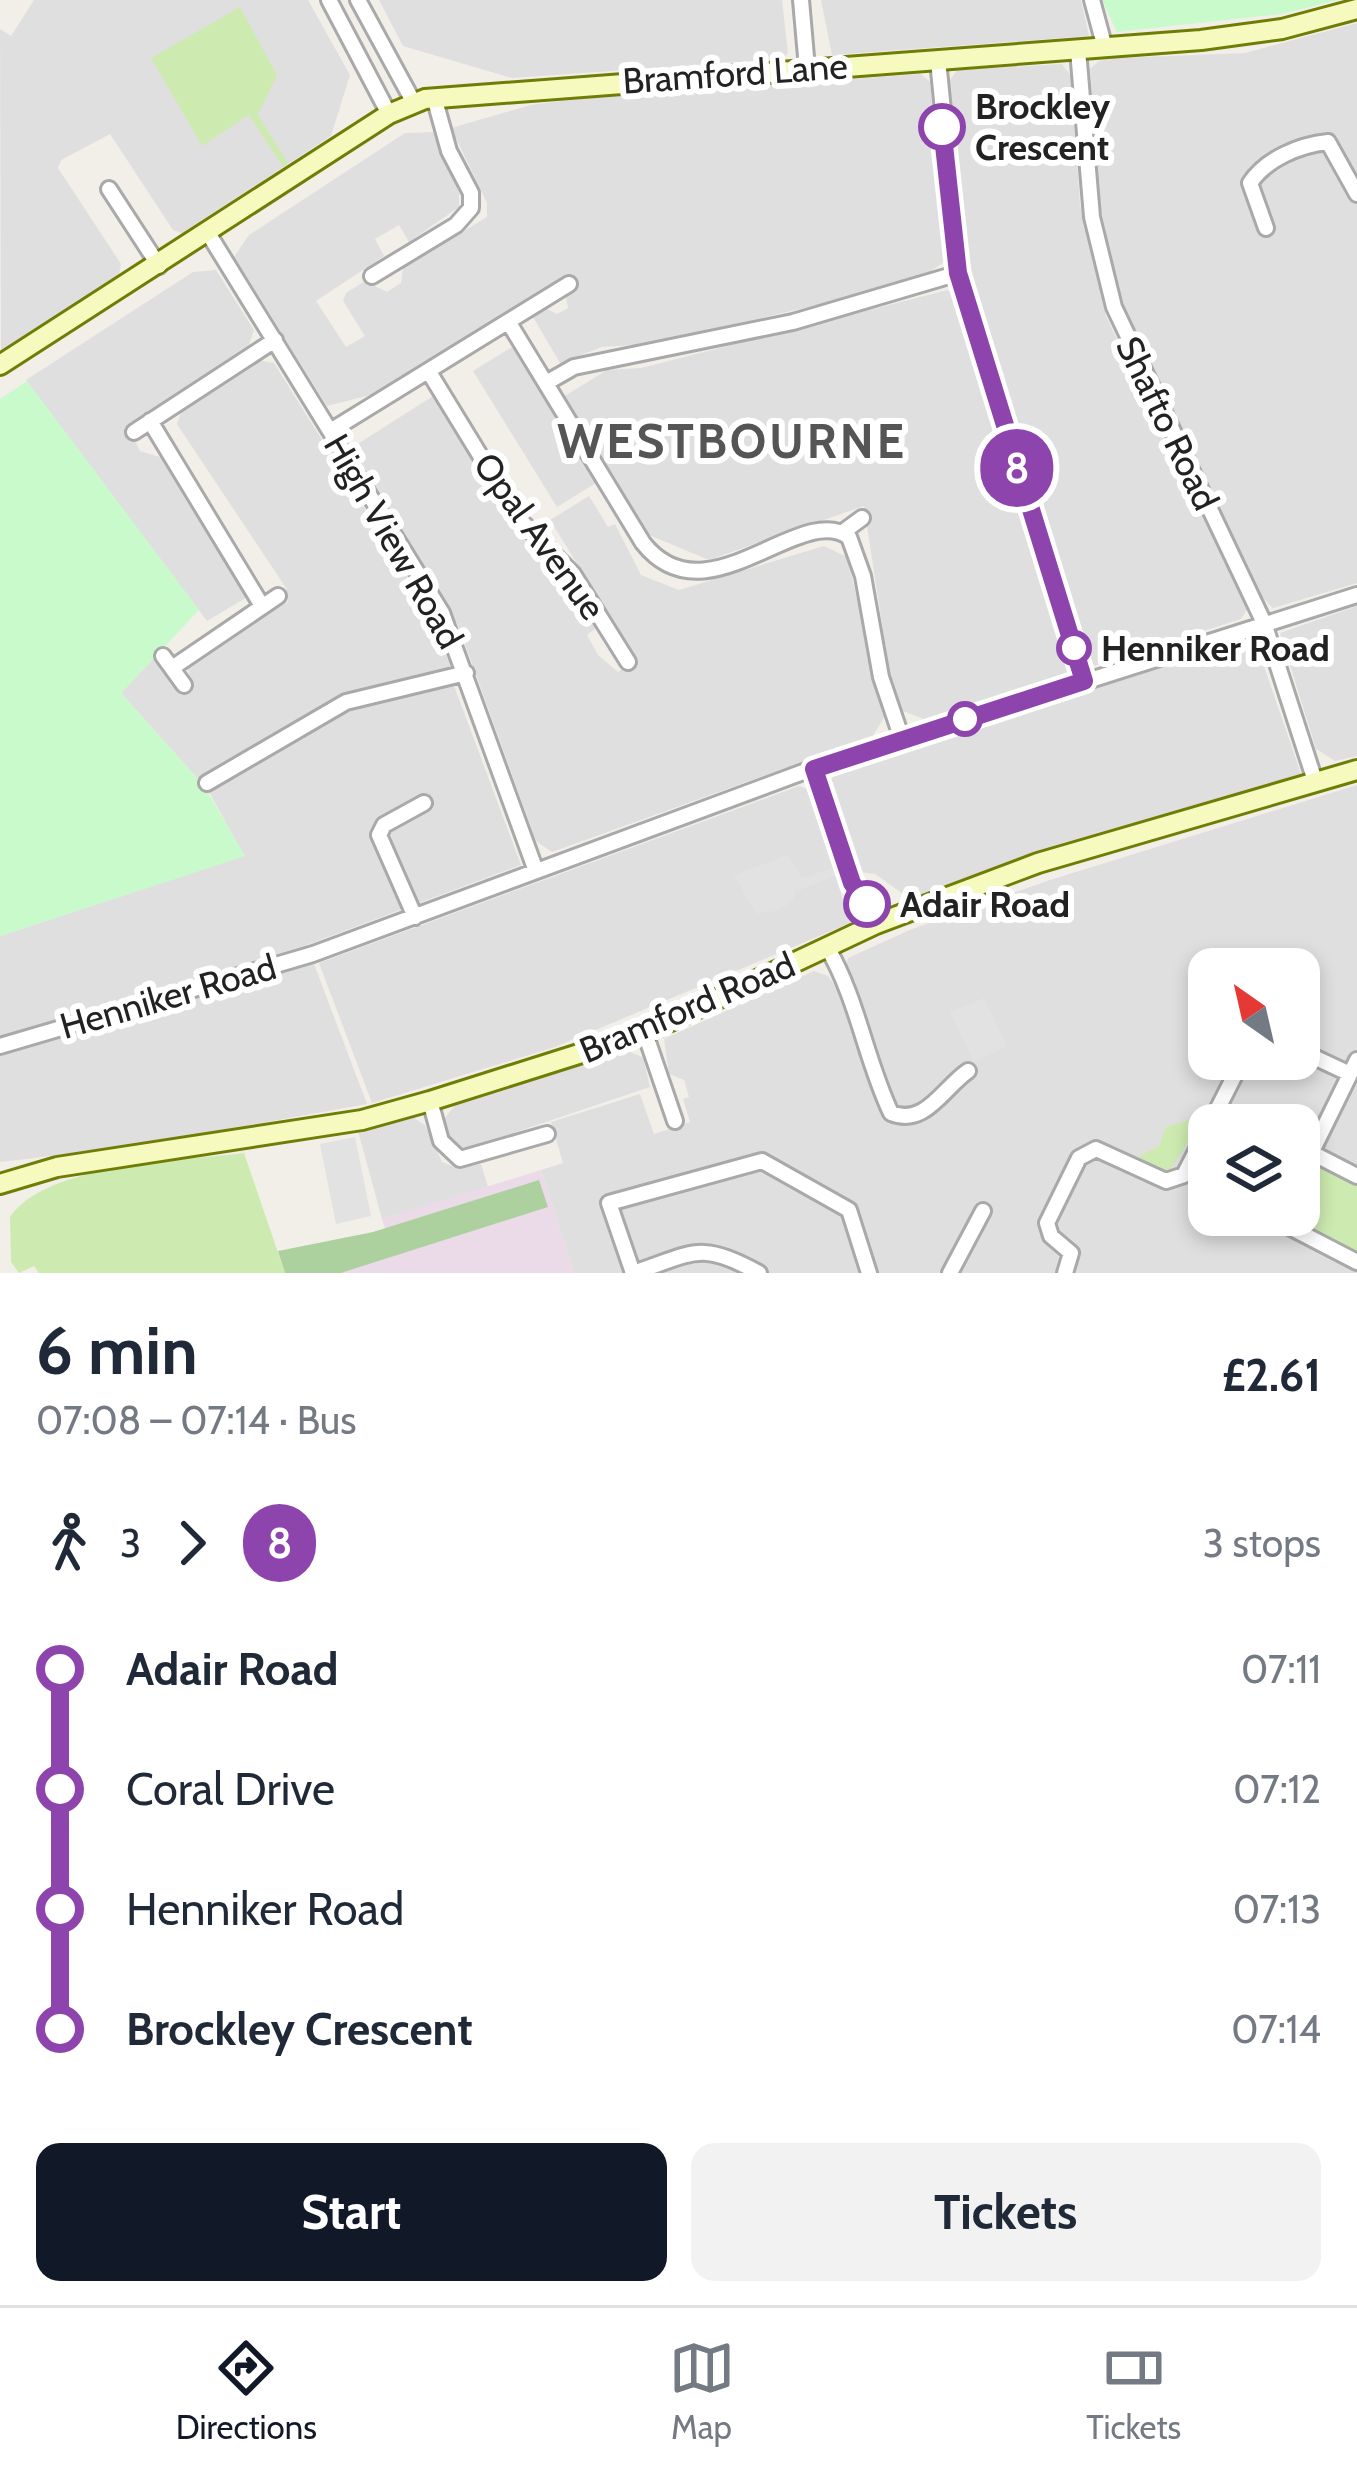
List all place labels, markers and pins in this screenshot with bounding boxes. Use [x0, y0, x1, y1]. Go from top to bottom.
place label: Brockley Crescent [975, 84, 1111, 169]
marker: Brockley Crescent [920, 105, 964, 149]
place label: Henniker Road [1101, 626, 1330, 670]
marker: Henniker Road [1058, 632, 1090, 664]
unlabelled marker [949, 703, 981, 735]
marker: Adair Road [845, 882, 889, 926]
place label: Adair Road [900, 882, 1070, 926]

